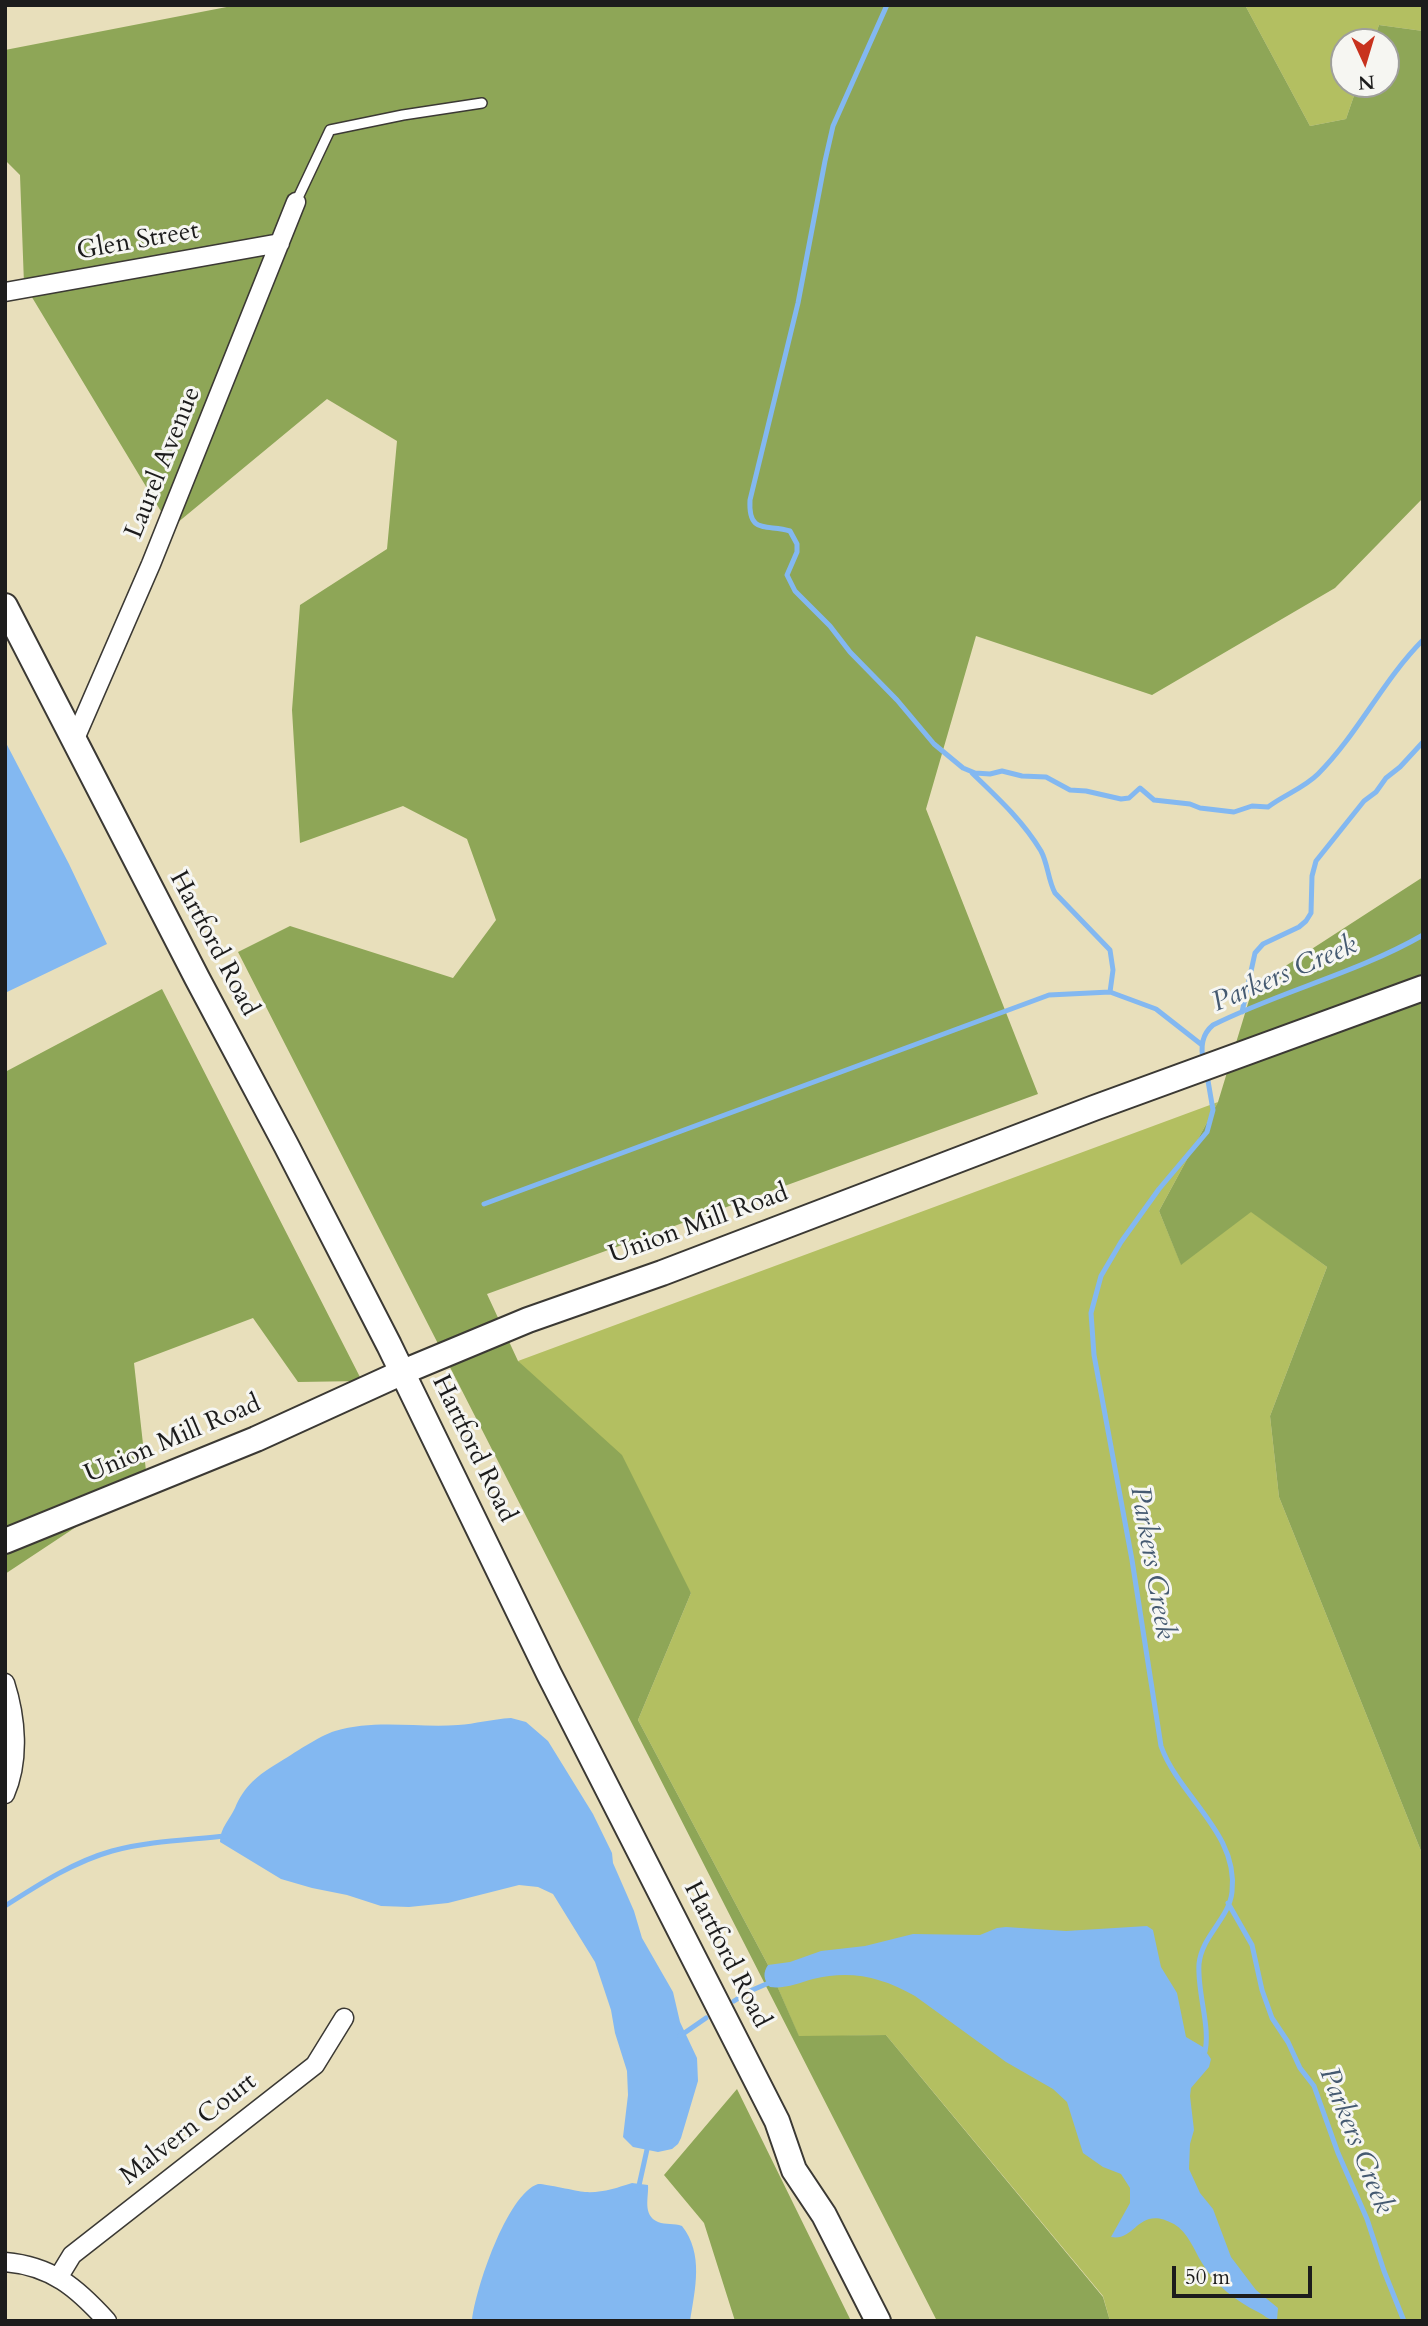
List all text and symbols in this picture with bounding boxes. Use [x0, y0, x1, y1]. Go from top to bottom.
north arrow [1330, 28, 1400, 98]
text: N [1357, 68, 1375, 95]
street label: Glen Street [75, 216, 201, 268]
street label: Laurel Avenue [119, 383, 209, 543]
street label: Hartford Road [162, 866, 264, 1022]
water label: Parkers Creek [1207, 929, 1363, 1021]
street label: Union Mill Road [605, 1178, 793, 1272]
street label: Hartford Road [424, 1370, 522, 1528]
street label: Union Mill Road [80, 1389, 266, 1491]
water label: Parkers Creek [1121, 1484, 1181, 1642]
street label: Hartford Road [676, 1877, 776, 2033]
water label: Parkers Creek [1311, 2063, 1399, 2219]
street label: Malvern Court [115, 2067, 263, 2193]
scale bar [1176, 2252, 1316, 2296]
text: 50 m [1185, 2263, 1230, 2292]

